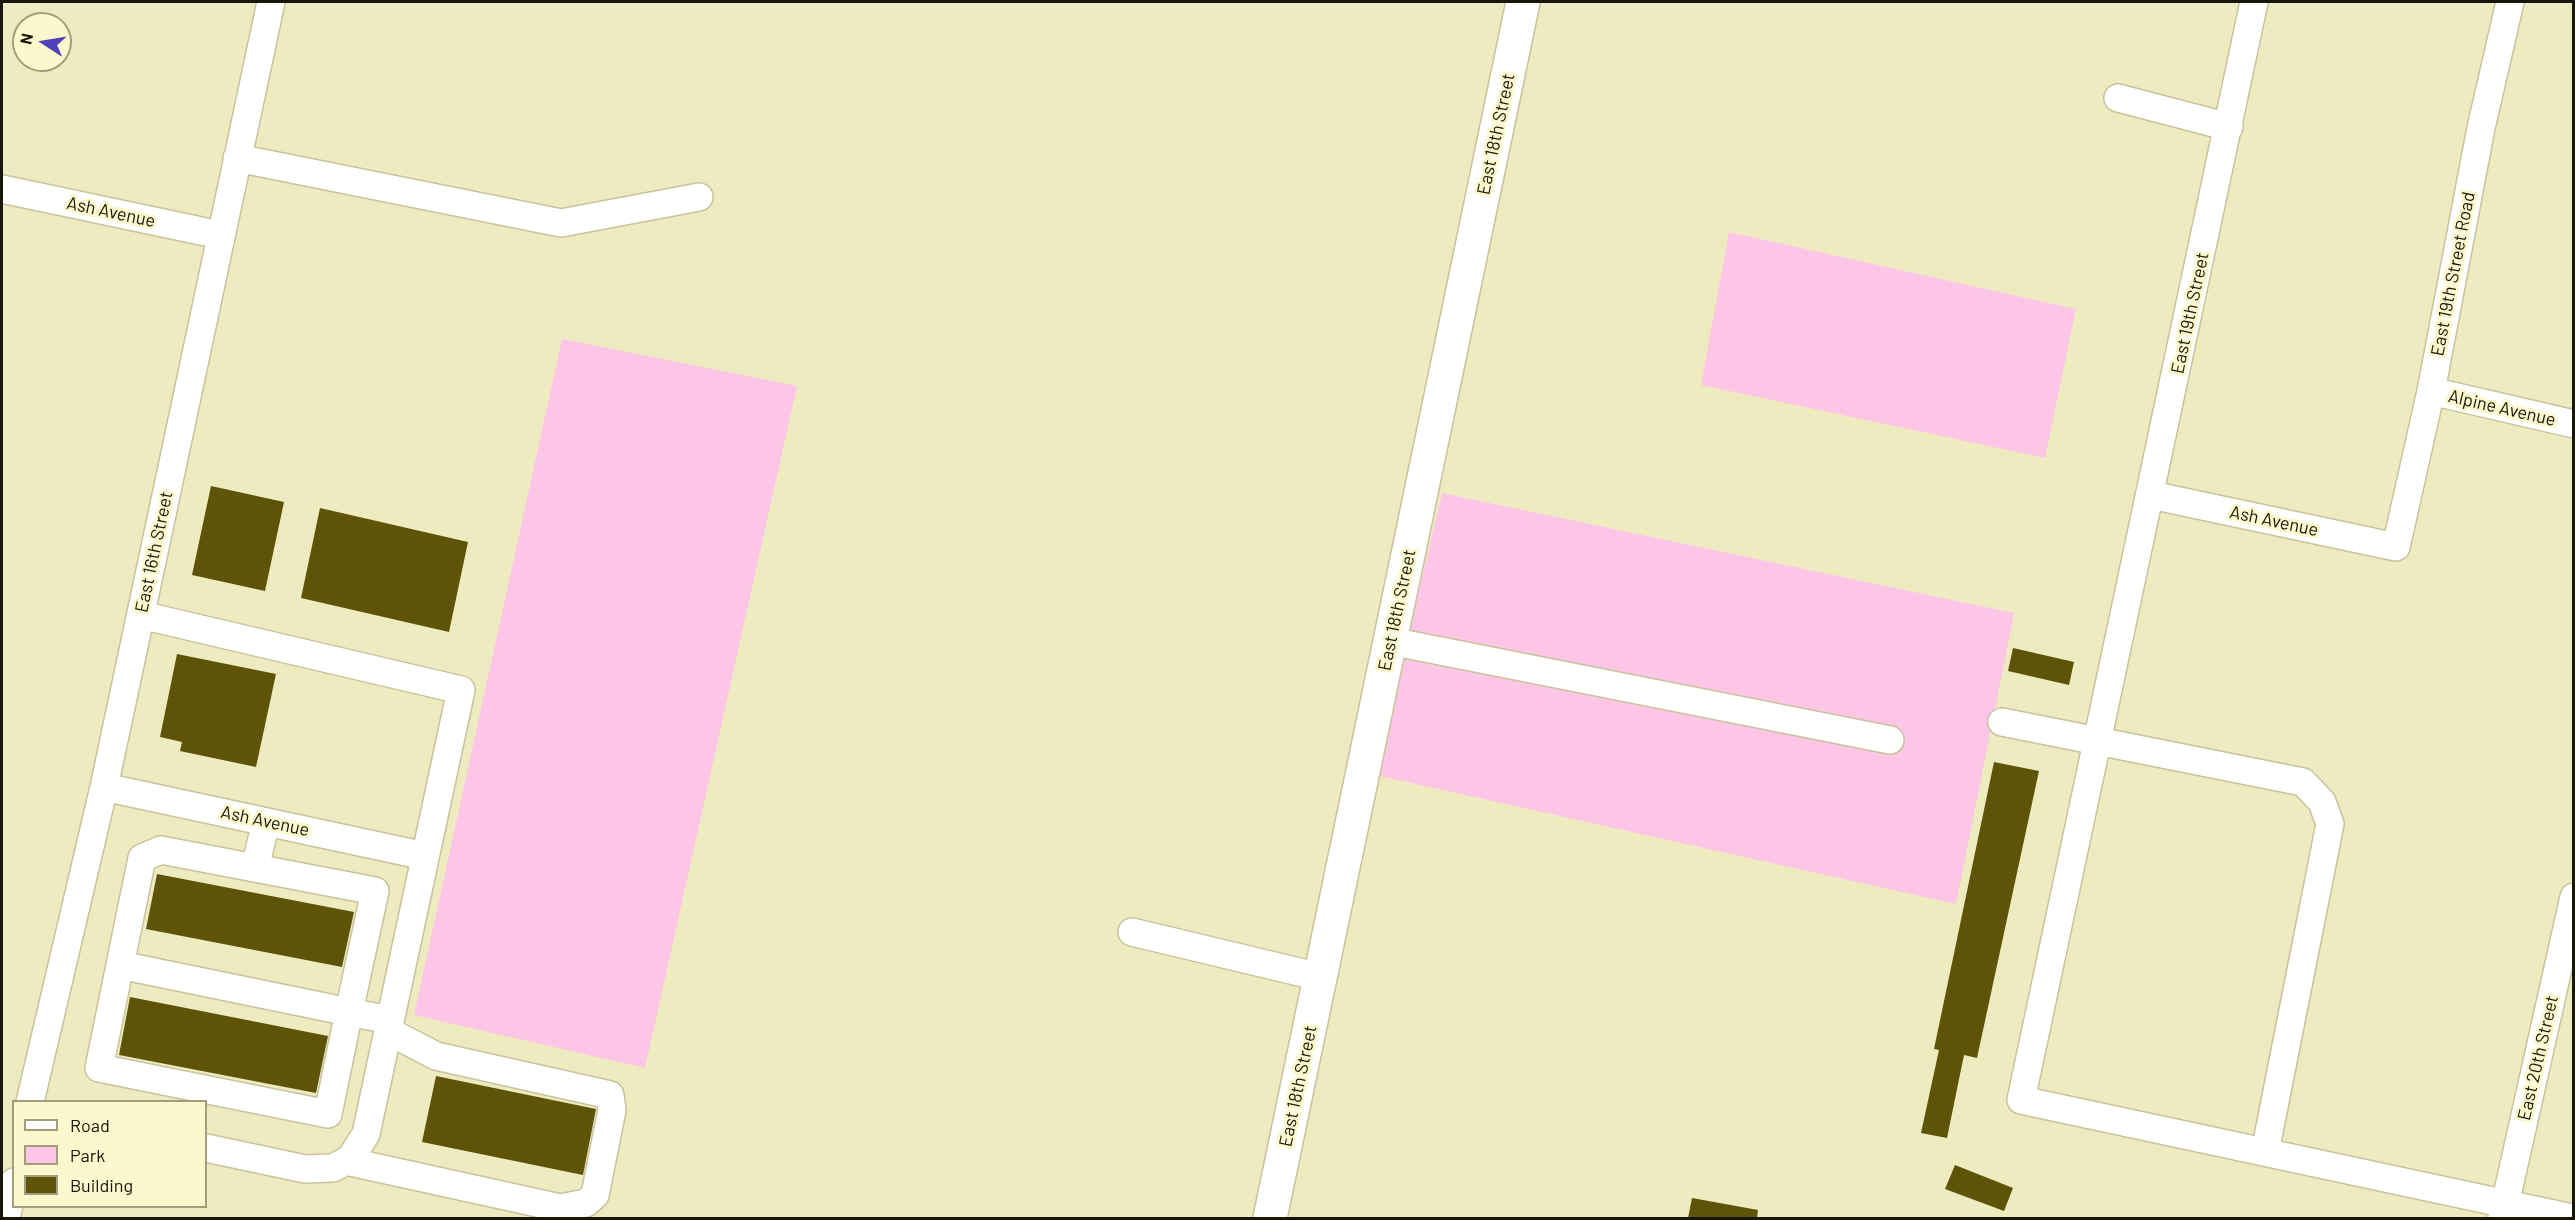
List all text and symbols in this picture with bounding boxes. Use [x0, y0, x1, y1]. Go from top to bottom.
north arrow [12, 12, 72, 72]
text: N [15, 31, 36, 46]
street label: East 18th Street [1473, 71, 1519, 197]
street label: East 19th Street Road [2426, 190, 2480, 358]
street label: Ash Avenue [65, 192, 157, 232]
street label: East 19th Street [2167, 250, 2213, 376]
street label: Alpine Avenue [2446, 385, 2558, 431]
street label: East 16th Street [131, 489, 177, 615]
street label: Ash Avenue [2228, 501, 2320, 541]
street label: East 18th Street [1374, 547, 1420, 673]
street label: Ash Avenue [219, 801, 311, 841]
street label: East 20th Street [2513, 993, 2563, 1123]
street label: East 18th Street [1275, 1023, 1321, 1149]
legend [12, 1100, 207, 1208]
text: Road [70, 1114, 110, 1136]
text: Park [70, 1144, 105, 1166]
text: Building [70, 1174, 133, 1196]

